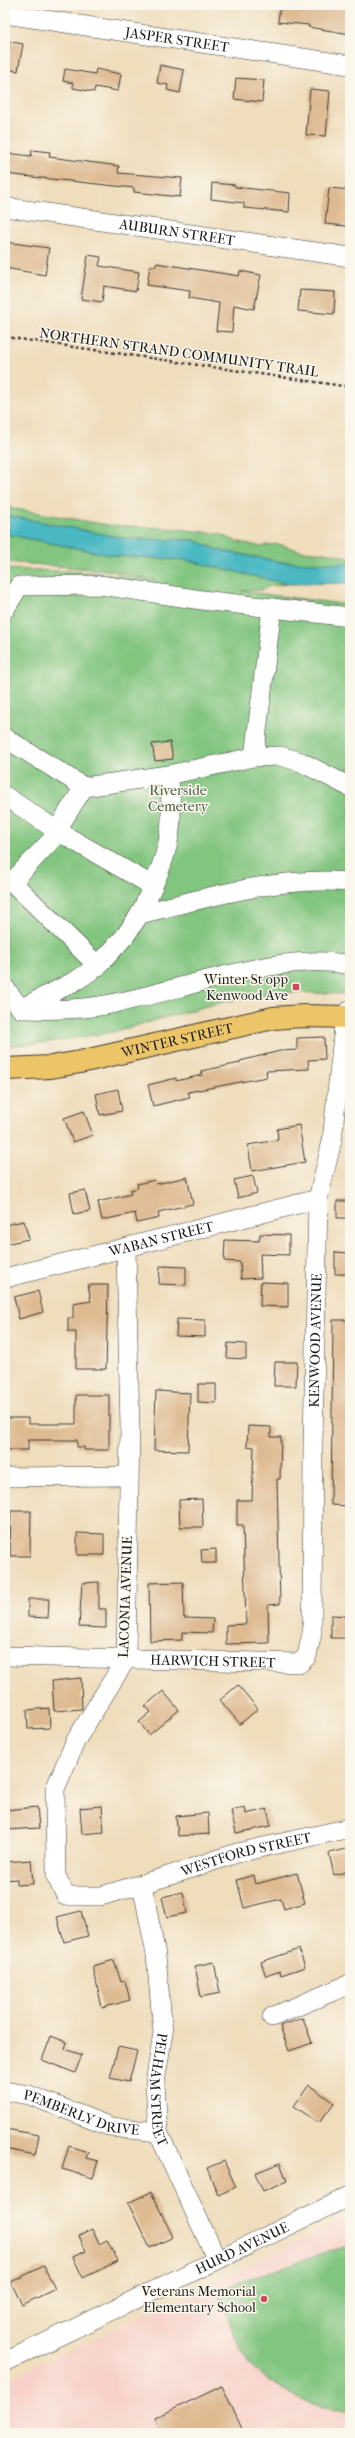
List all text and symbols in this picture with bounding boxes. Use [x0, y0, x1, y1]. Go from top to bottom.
street label: JASPER STREET [123, 24, 231, 56]
street label: AUBURN STREET [117, 216, 237, 249]
street label: NORTHERN STRAND COMMUNITY TRAIL [38, 324, 320, 381]
park label: Riverside Cemetery [148, 782, 209, 815]
place label: Winter St opp Kenwood Ave [203, 971, 288, 1004]
marker: Winter St opp Kenwood Ave [291, 982, 301, 992]
street label: WINTER STREET [119, 1019, 235, 1062]
street label: WABAN STREET [106, 1218, 216, 1261]
street label: KENWOOD AVENUE [306, 1273, 325, 1408]
street label: LACONIA AVENUE [115, 1535, 136, 1658]
street label: HARWICH STREET [150, 1651, 276, 1671]
street label: WESTFORD STREET [178, 1829, 313, 1880]
street label: PELHAM STREET [146, 2032, 172, 2150]
street label: PEMBERLY DRIVE [22, 2086, 141, 2139]
street label: HURD AVENUE [193, 2218, 292, 2278]
place label: Veterans Memorial Elementary School [141, 2283, 256, 2316]
marker: Veterans Memorial Elementary School [259, 2294, 269, 2304]

